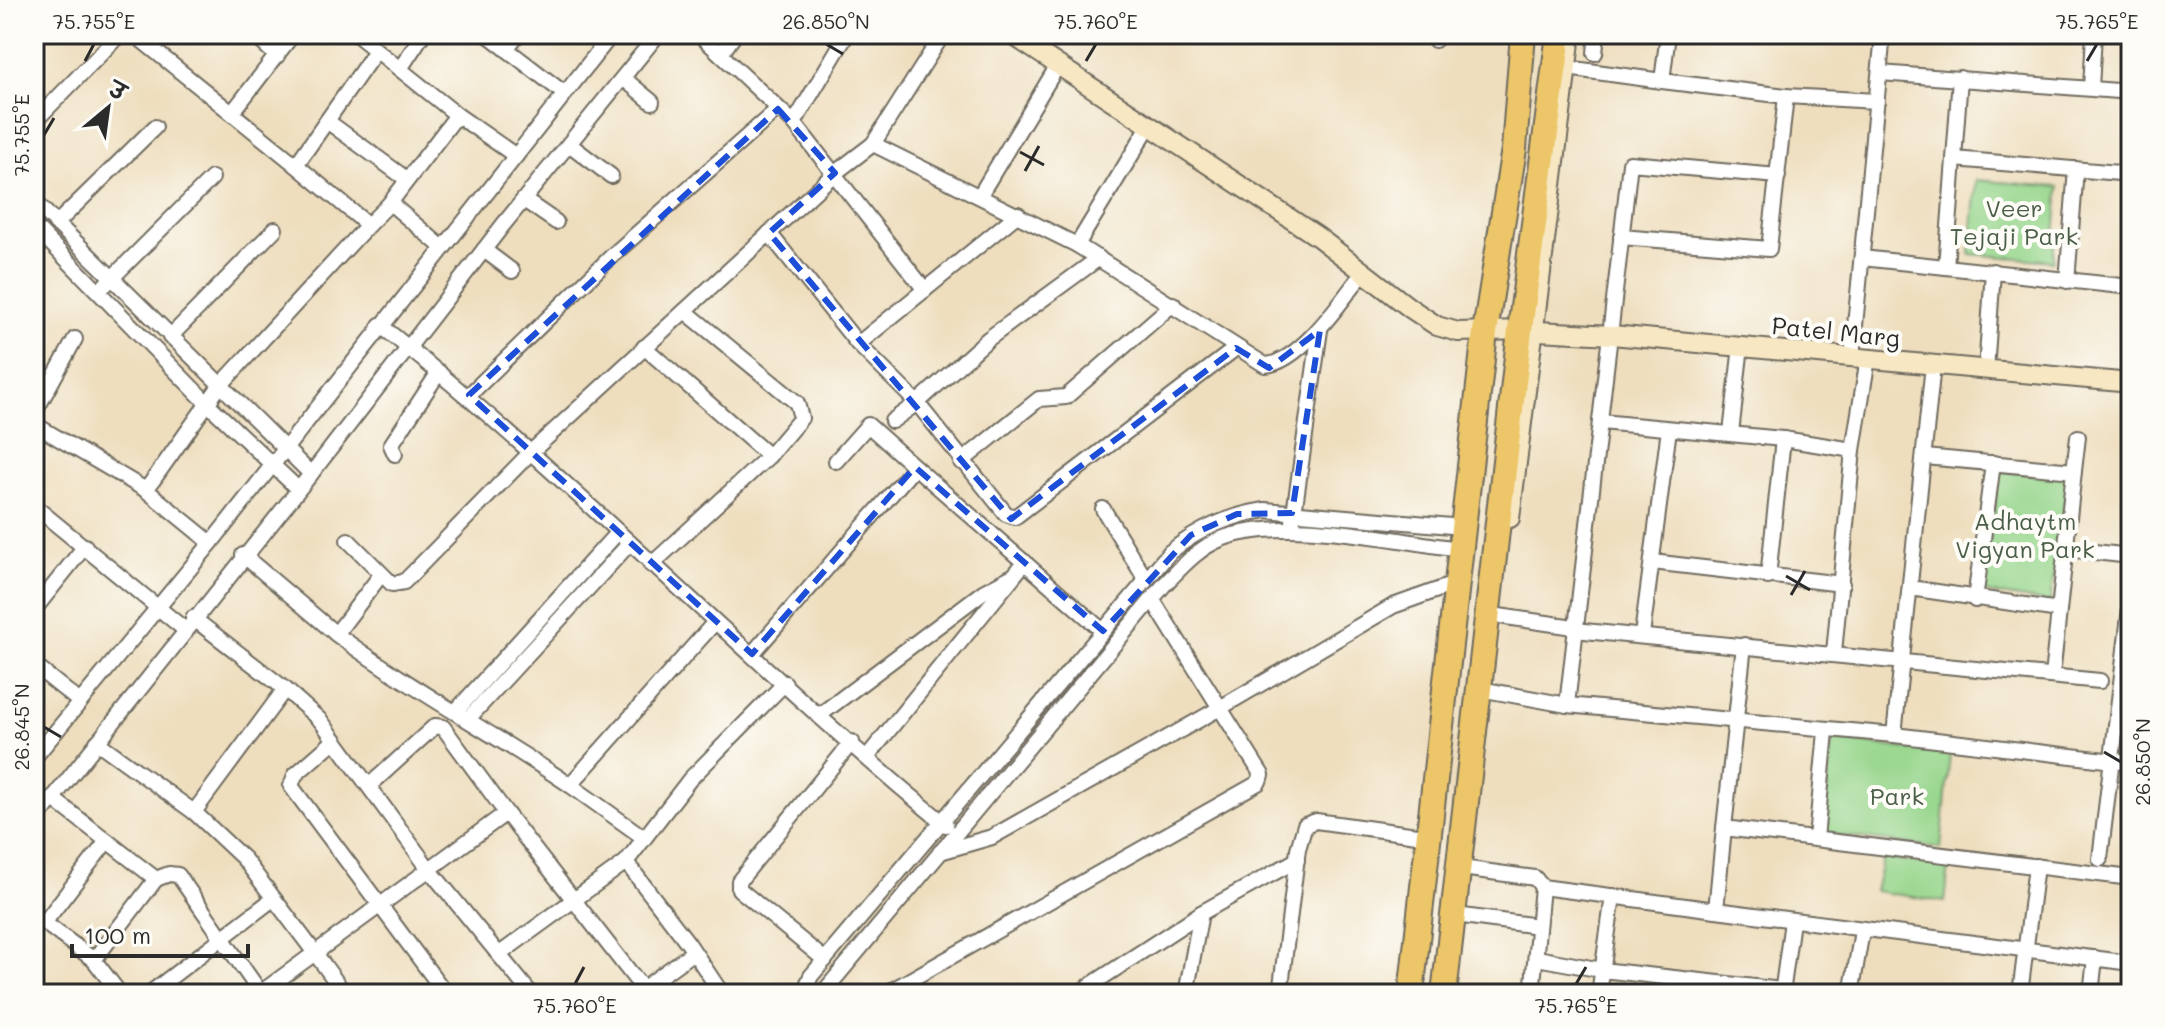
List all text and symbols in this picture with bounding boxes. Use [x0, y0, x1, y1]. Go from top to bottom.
text: 75.755°E [53, 8, 135, 34]
text: 26.850°N [782, 8, 870, 34]
text: 75.760°E [1054, 8, 1138, 34]
text: 75.765°E [2056, 8, 2138, 34]
north arrow [68, 68, 148, 148]
text: उ [103, 73, 133, 107]
text: 75.755°E [8, 94, 34, 176]
park label: Veer Tejaji Park [1950, 192, 2078, 251]
street label: Patel Marg [1770, 309, 1902, 353]
park label: Adhaytm Vigyan Park [1955, 505, 2095, 564]
text: 26.845°N [8, 683, 34, 771]
text: 26.850°N [2129, 718, 2155, 806]
park label: Park [1870, 780, 1924, 811]
scale bar [72, 908, 248, 958]
text: 100 m [84, 919, 151, 950]
text: 75.760°E [533, 992, 617, 1018]
text: 75.765°E [1535, 992, 1617, 1018]

